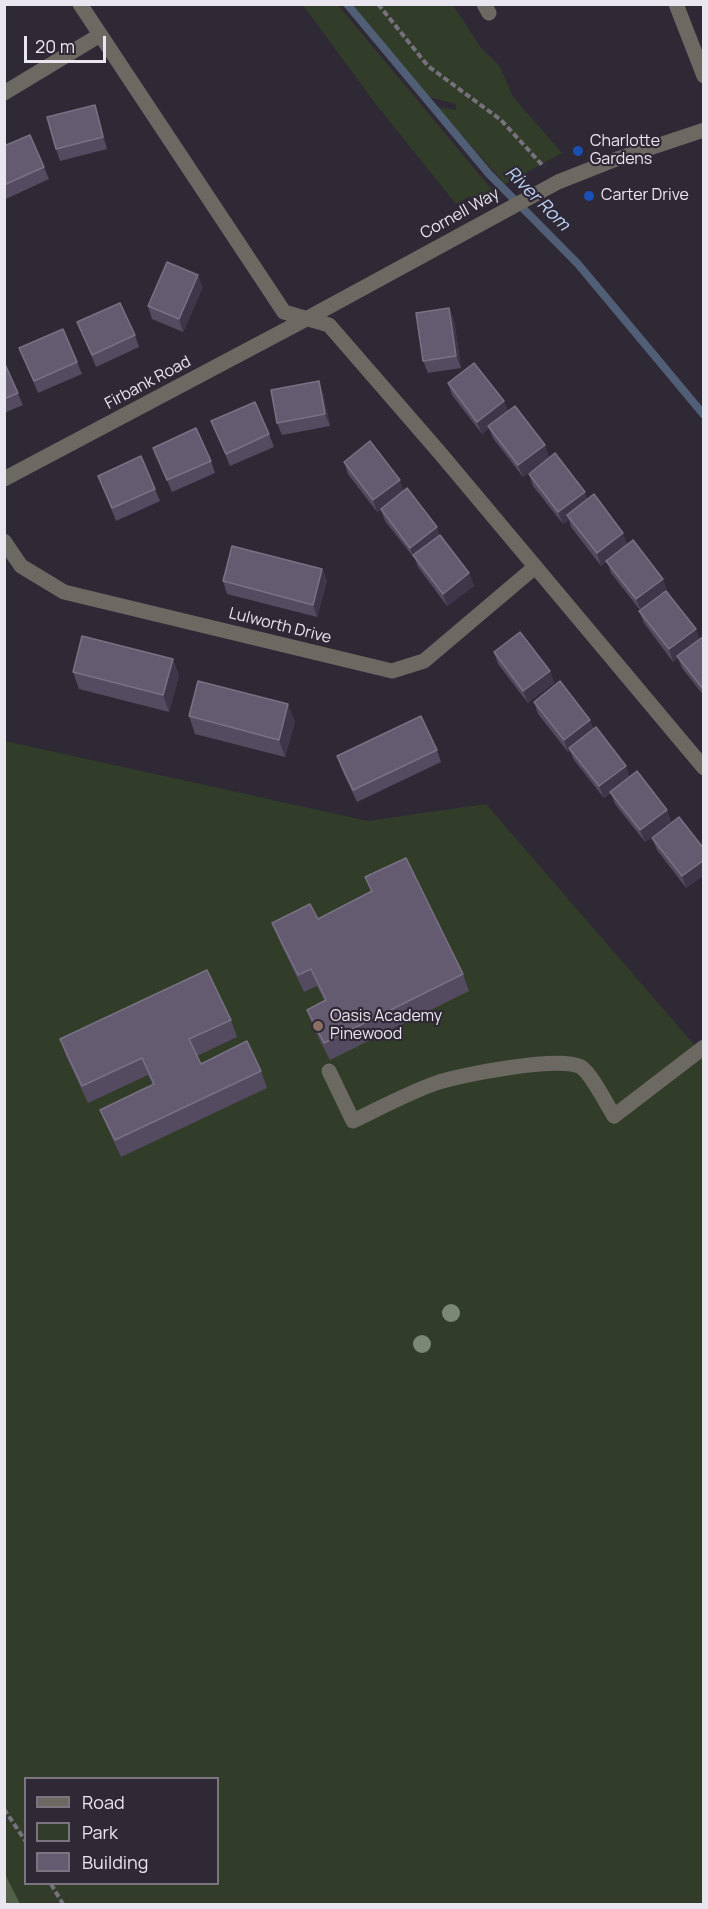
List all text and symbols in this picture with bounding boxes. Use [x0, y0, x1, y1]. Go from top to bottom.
scale bar [27, 24, 110, 62]
text: 20 m [35, 34, 75, 58]
place label: Charlotte Gardens [590, 132, 660, 170]
marker: Charlotte Gardens [571, 144, 585, 158]
water label: River Rom [500, 162, 574, 236]
street label: Cornell Way [417, 184, 503, 244]
place label: Carter Drive [601, 186, 689, 206]
marker: Carter Drive [582, 189, 596, 203]
street label: Firbank Road [102, 352, 194, 414]
street label: Lulworth Drive [227, 604, 333, 648]
place label: Oasis Academy Pinewood [330, 1007, 442, 1045]
marker: Oasis Academy Pinewood [311, 1019, 325, 1033]
legend [24, 1777, 219, 1885]
text: Road [82, 1790, 125, 1814]
text: Park [82, 1820, 118, 1844]
text: Building [82, 1850, 148, 1874]

